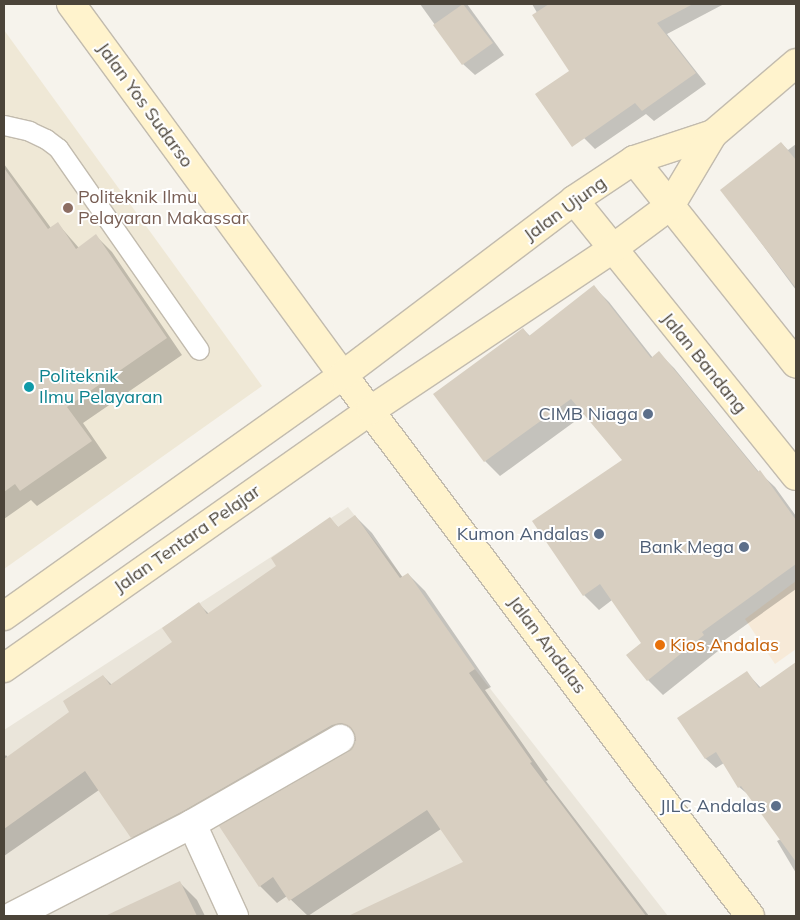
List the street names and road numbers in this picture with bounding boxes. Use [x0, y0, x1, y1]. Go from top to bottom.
street label: Jalan Yos Sudarso [92, 38, 198, 172]
street label: Jalan Ujung [520, 172, 610, 246]
street label: Jalan Bandang [657, 308, 751, 418]
street label: Jalan Tentara Pelajar [110, 480, 264, 598]
street label: Jalan Andalas [503, 592, 591, 698]

